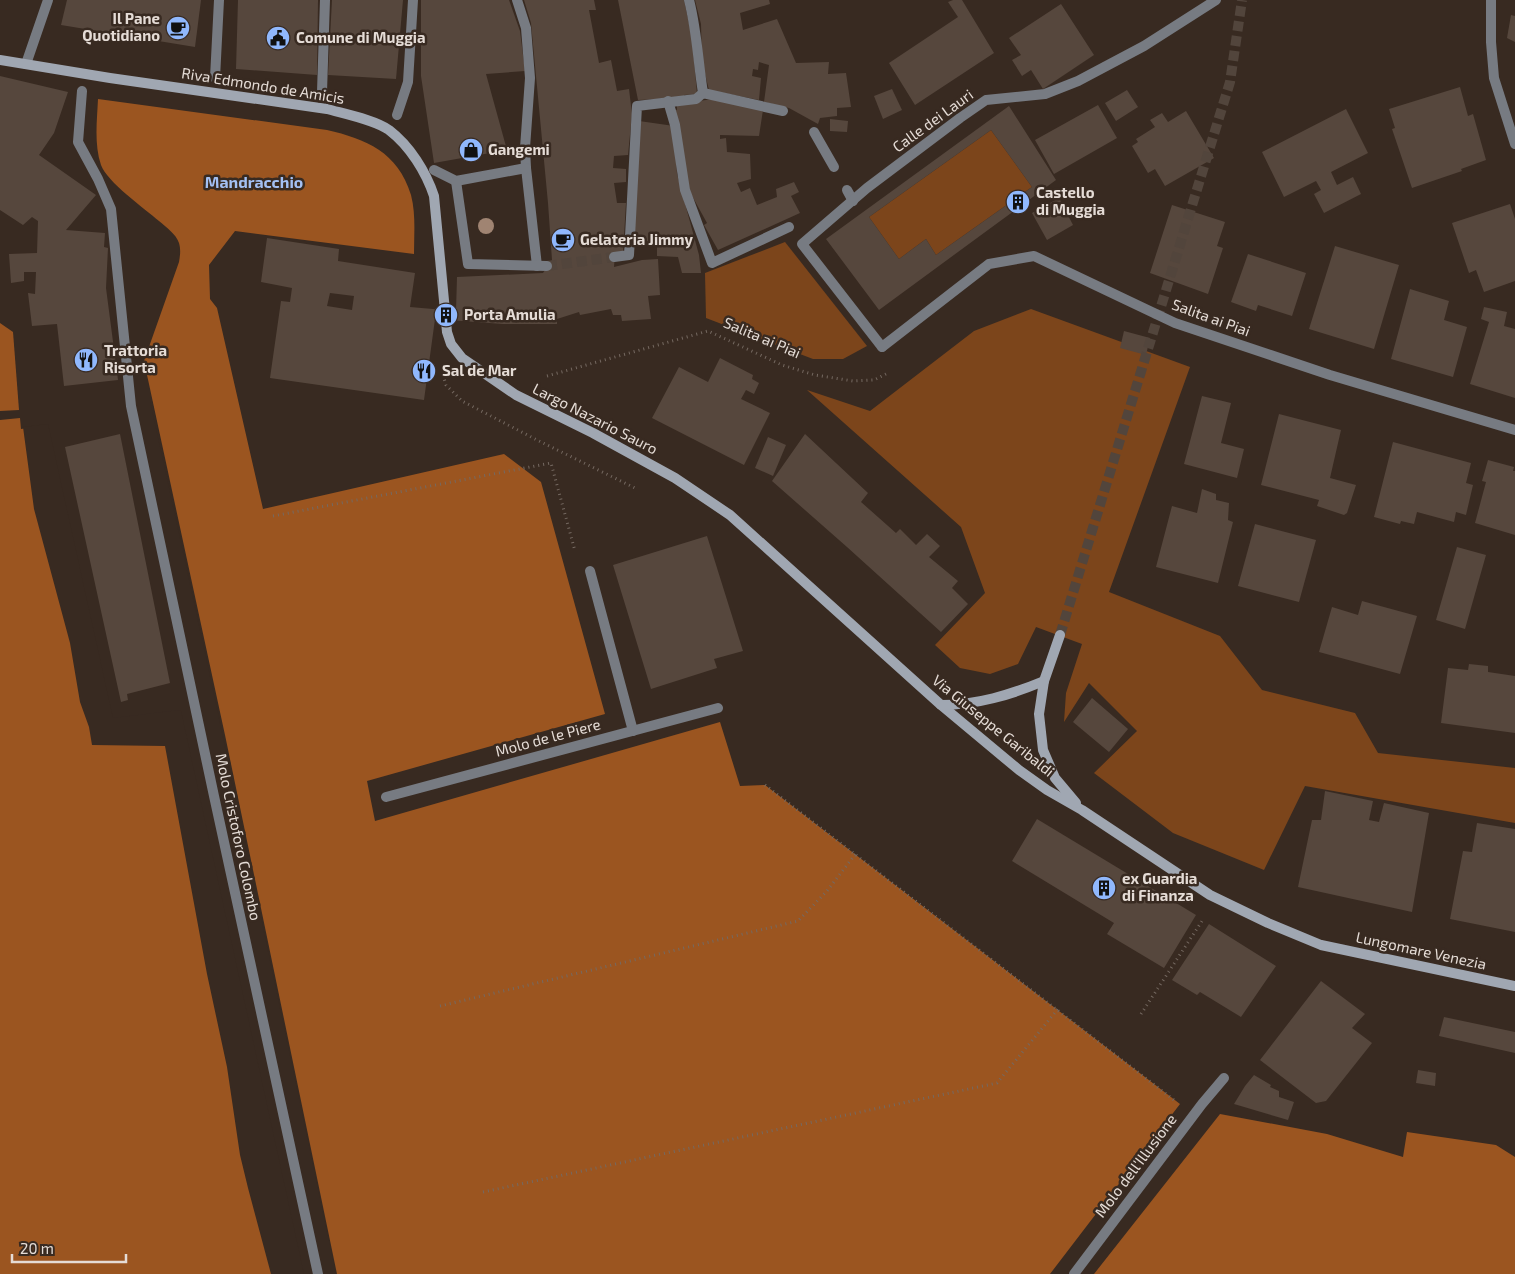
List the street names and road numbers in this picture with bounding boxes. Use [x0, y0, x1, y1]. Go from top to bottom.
street label: Riva Edmondo de Amicis [180, 63, 346, 107]
street label: Calle dei Lauri [889, 85, 976, 155]
street label: Salita ai Piai [1170, 295, 1253, 340]
street label: Salita ai Piai [721, 313, 804, 361]
street label: Largo Nazario Sauro [530, 379, 661, 457]
street label: Via Giuseppe Garibaldi [929, 671, 1058, 780]
street label: Molo de le Piere [493, 714, 602, 760]
street label: Molo Cristoforo Colombo [212, 752, 265, 922]
street label: Lungomare Venezia [1354, 927, 1488, 973]
street label: Molo dell'Illusione [1091, 1110, 1180, 1220]

